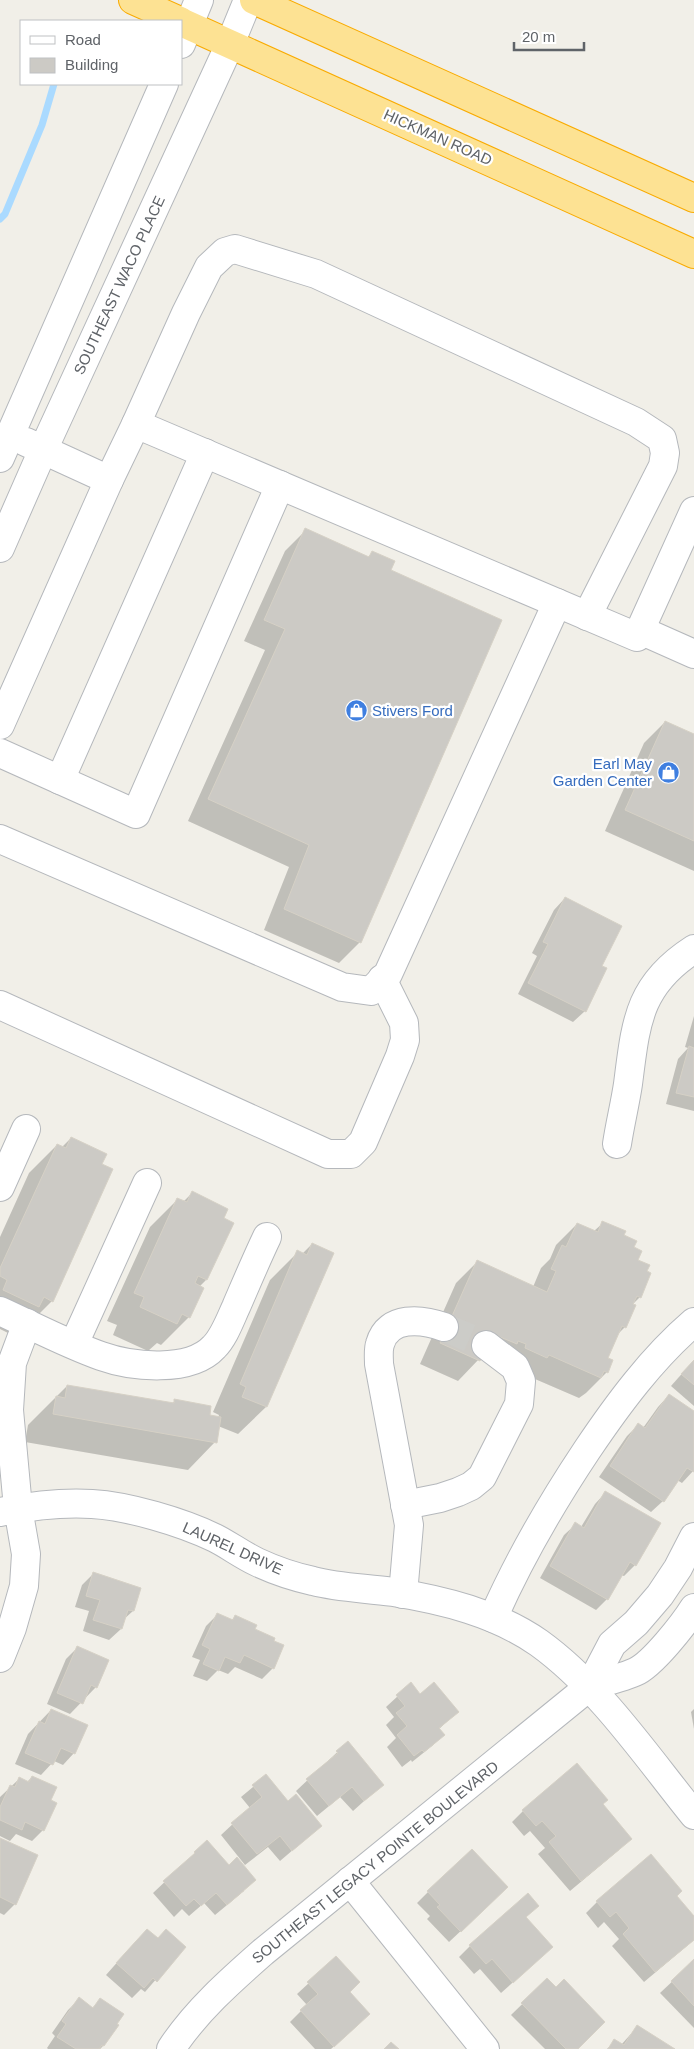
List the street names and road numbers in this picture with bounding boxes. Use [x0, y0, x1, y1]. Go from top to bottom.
street label: HICKMAN ROAD [381, 106, 495, 169]
street label: SOUTHEAST WACO PLACE [70, 193, 168, 377]
street label: LAUREL DRIVE [180, 1518, 286, 1578]
street label: SOUTHEAST LEGACY POINTE BOULEVARD [249, 1757, 502, 1967]

